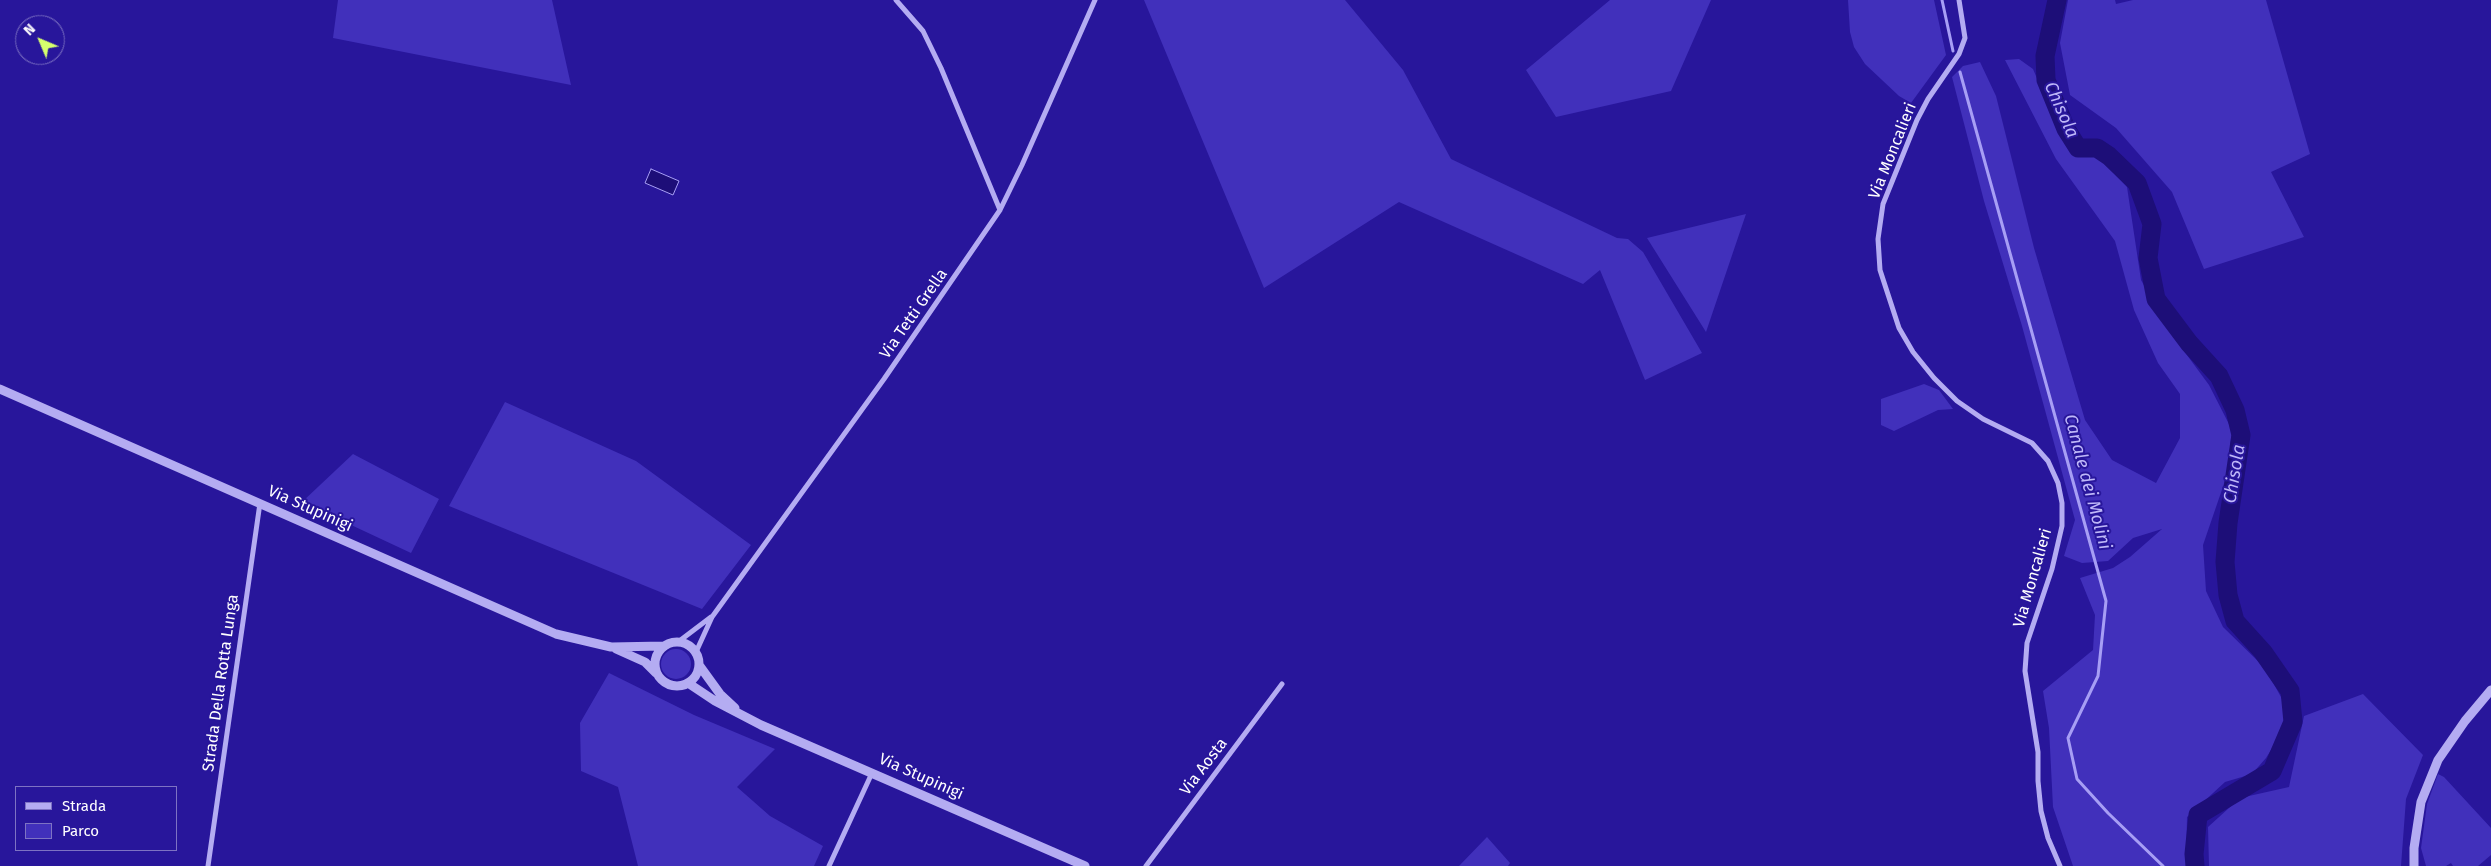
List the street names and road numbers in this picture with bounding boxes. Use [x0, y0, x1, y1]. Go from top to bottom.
street label: Via Moncalieri [1865, 100, 1921, 202]
street label: Via Tetti Grella [876, 265, 952, 363]
street label: Via Stupinigi [265, 482, 355, 536]
street label: Via Moncalieri [2010, 526, 2056, 630]
street label: Strada Della Rotta Lunga [199, 593, 243, 773]
street label: Via Aosta [1176, 735, 1232, 799]
street label: Via Stupinigi [876, 750, 966, 804]

